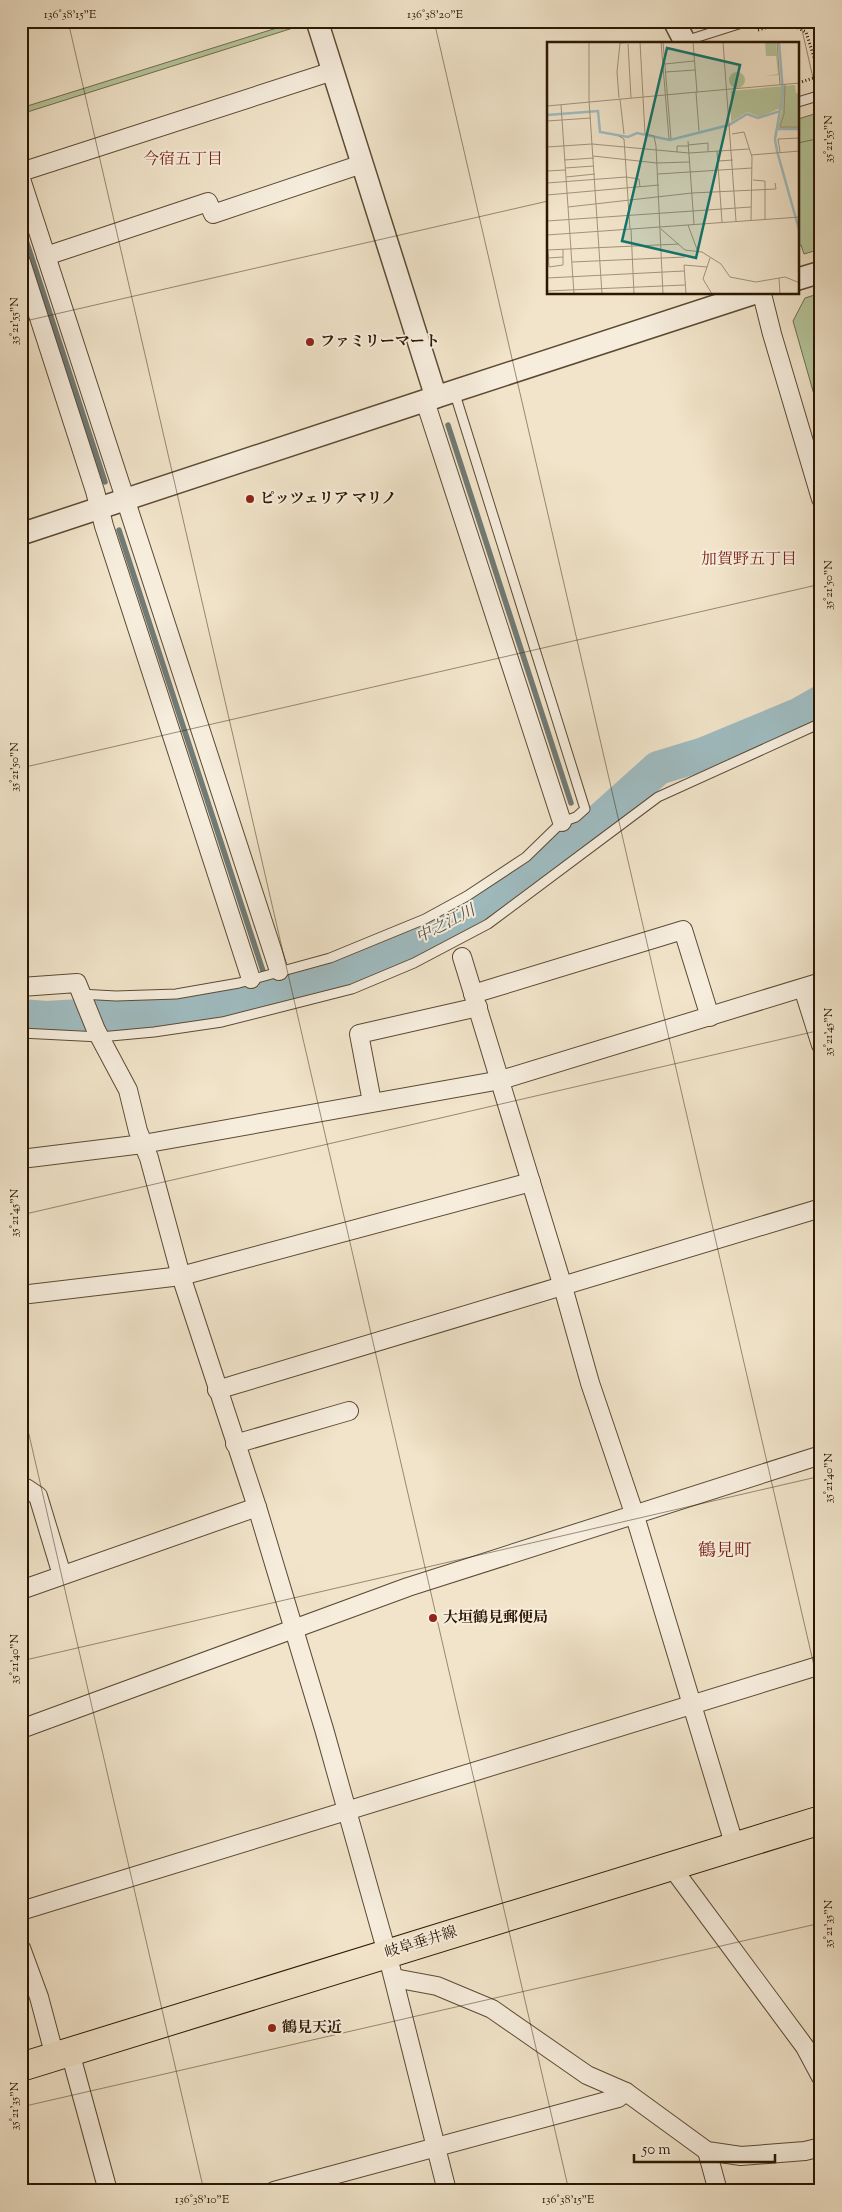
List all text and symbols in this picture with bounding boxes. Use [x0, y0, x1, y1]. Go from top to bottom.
text: 136°38'15"E [44, 6, 97, 24]
text: 136°38'20"E [407, 6, 464, 24]
inset map [547, 42, 800, 295]
text: 35°21'55"N [820, 115, 838, 163]
district label: 今宿五丁目 [143, 149, 223, 172]
text: 35°21'55"N [6, 297, 24, 345]
place label: ファミリーマート [320, 332, 440, 353]
marker: ファミリーマート [304, 336, 316, 348]
place label: ピッツェリア マリノ [260, 489, 396, 510]
marker: ピッツェリア マリノ [244, 493, 256, 505]
district label: 加賀野五丁目 [701, 549, 797, 572]
text: 35°21'50"N [820, 560, 838, 610]
text: 35°21'50"N [6, 742, 24, 792]
water label: 中之江川 [412, 899, 482, 950]
text: 35°21'45"N [820, 1007, 838, 1056]
text: 35°21'45"N [6, 1188, 24, 1237]
text: 35°21'40"N [820, 1452, 838, 1503]
district label: 鶴見町 [698, 1539, 752, 1565]
place label: 大垣鶴見郵便局 [443, 1608, 548, 1629]
marker: 大垣鶴見郵便局 [427, 1612, 439, 1624]
text: 35°21'40"N [6, 1633, 24, 1684]
text: 35°21'35"N [820, 1899, 838, 1948]
street label: 岐阜垂井線 [382, 1922, 460, 1964]
place label: 鶴見天近 [282, 2018, 342, 2039]
marker: 鶴見天近 [266, 2022, 278, 2034]
text: 35°21'35"N [6, 2081, 24, 2130]
scale bar [634, 2132, 776, 2164]
text: 50 m [641, 2140, 671, 2161]
text: 136°38'10"E [175, 2191, 230, 2209]
text: 136°38'15"E [542, 2191, 595, 2209]

